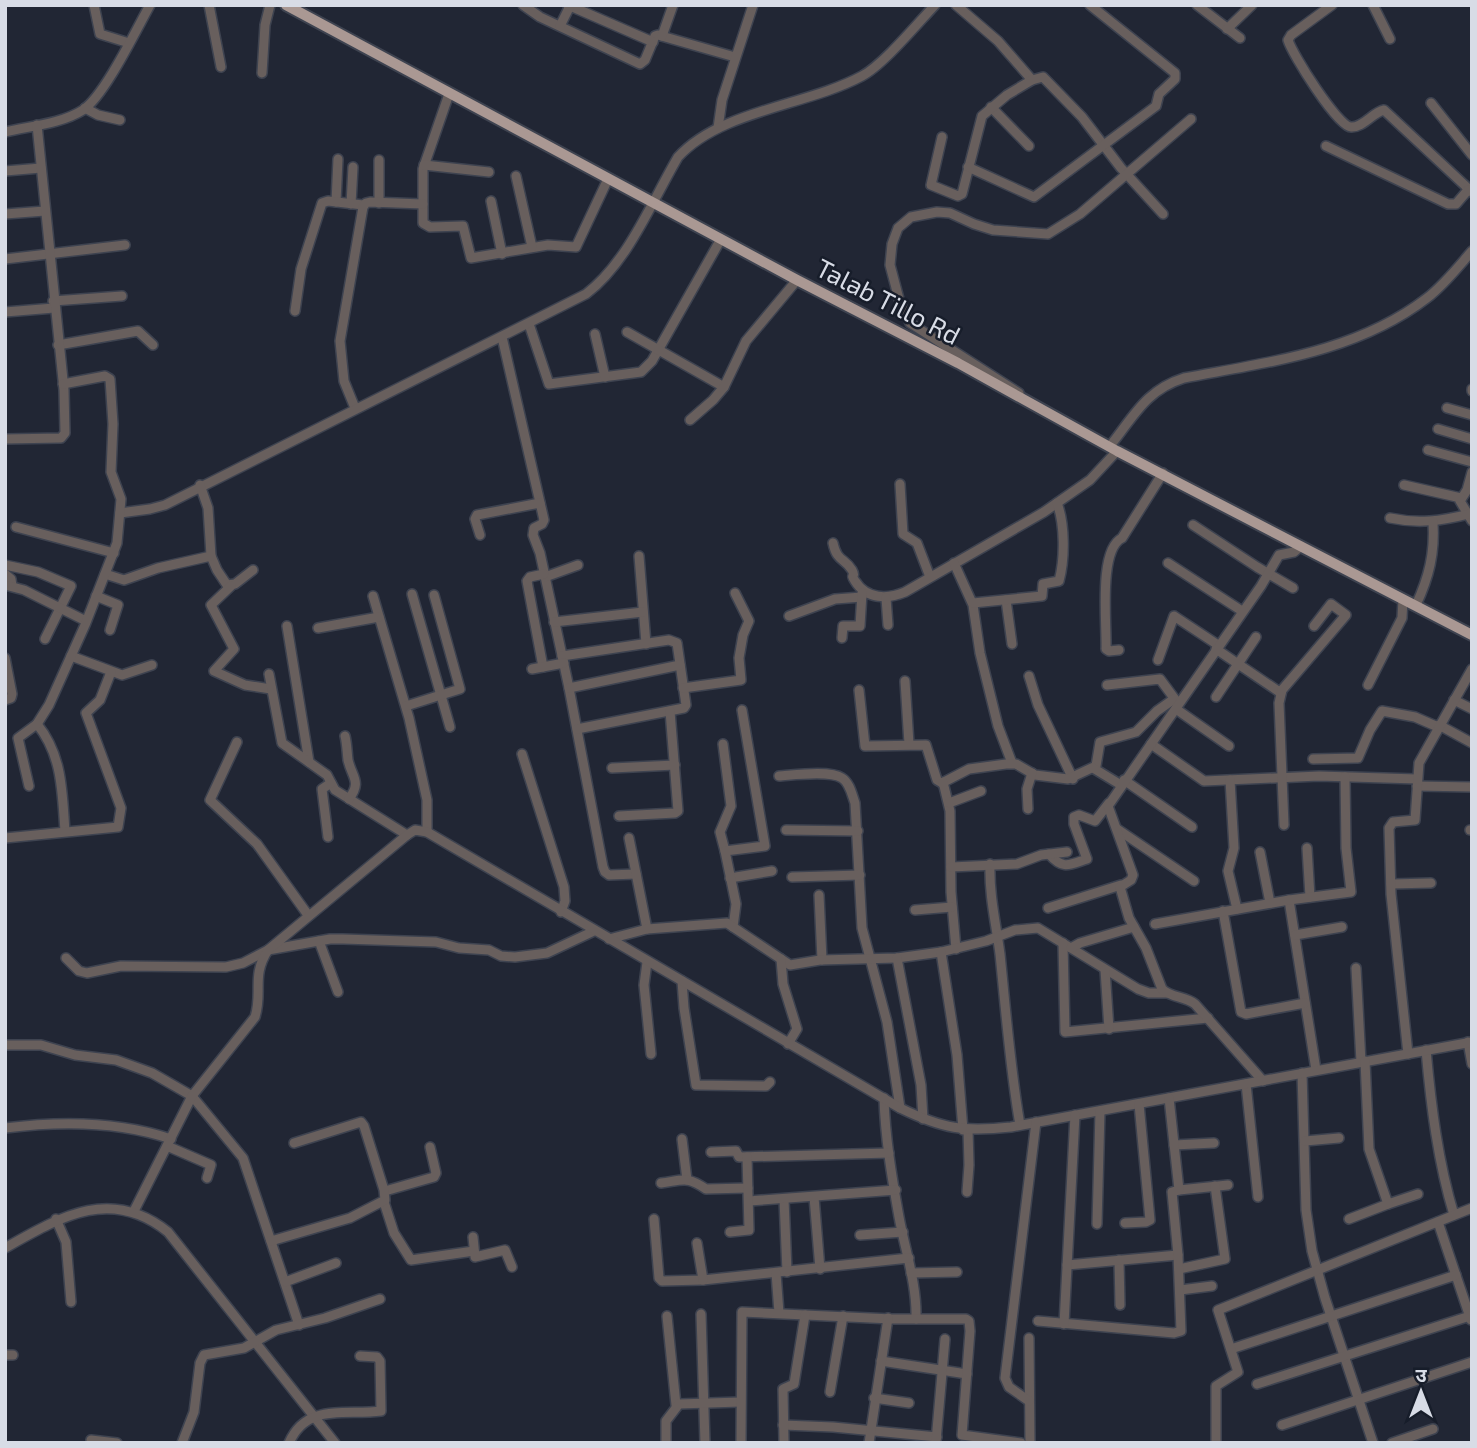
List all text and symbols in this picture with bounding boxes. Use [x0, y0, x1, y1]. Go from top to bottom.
street label: Talab Tillo Rd [811, 251, 966, 350]
north arrow [1386, 1357, 1456, 1427]
text: उ [1415, 1363, 1427, 1386]

